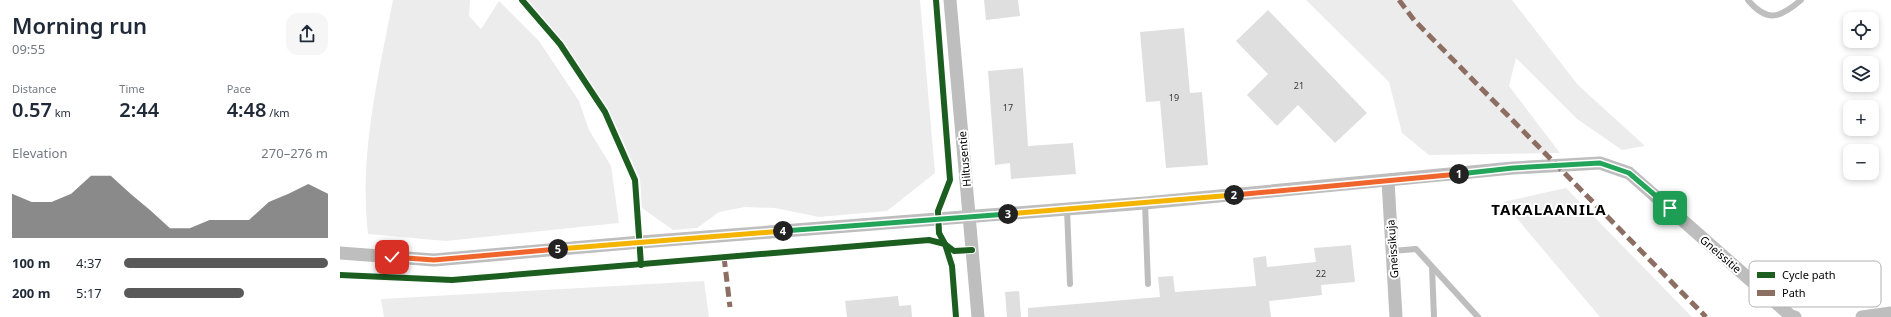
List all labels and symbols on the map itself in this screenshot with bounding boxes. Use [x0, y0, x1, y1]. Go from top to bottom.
house number: 21 [1294, 79, 1304, 92]
house number: 19 [1169, 91, 1179, 104]
house number: 17 [1003, 101, 1013, 114]
street label: Hiltusentie [954, 131, 974, 187]
pin: 1 [1449, 164, 1469, 184]
pin: 2 [1224, 185, 1244, 205]
pin [1653, 191, 1687, 225]
district label: TAKALAANILA [1491, 199, 1607, 219]
pin: 3 [998, 204, 1018, 224]
street label: Gneissikuja [1382, 219, 1402, 279]
pin: 4 [773, 221, 793, 241]
street label: Gneissitie [1697, 232, 1745, 276]
pin: 5 [548, 239, 568, 259]
pin [375, 240, 409, 274]
legend [1749, 261, 1881, 307]
house number: 22 [1316, 267, 1326, 280]
text: Cycle path [1782, 267, 1835, 282]
text: Path [1782, 285, 1806, 300]

